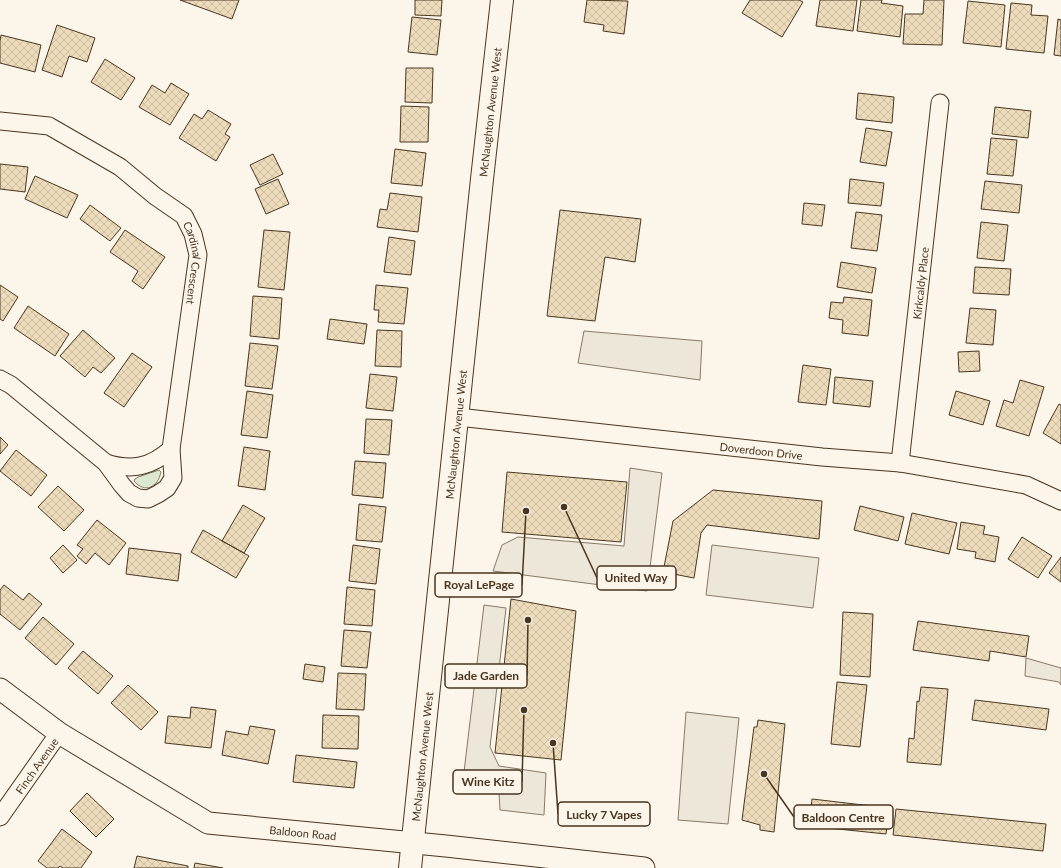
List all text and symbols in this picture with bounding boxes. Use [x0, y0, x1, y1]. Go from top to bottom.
street label: McNaughton Avenue West [476, 47, 503, 178]
street label: Cardinal Crescent [181, 219, 205, 305]
street label: Kirkcaldy Place [910, 246, 930, 320]
street label: McNaughton Avenue West [442, 369, 469, 500]
street label: Doverdoon Drive [719, 439, 804, 461]
callout: United Way [597, 566, 676, 590]
text: United Way [604, 570, 668, 585]
callout: Royal LePage [435, 573, 522, 597]
text: Royal LePage [444, 577, 515, 592]
callout: Jade Garden [445, 664, 527, 688]
text: Jade Garden [453, 668, 519, 683]
street label: McNaughton Avenue West [408, 691, 435, 822]
street label: Finch Avenue [12, 735, 60, 796]
callout: Wine Kitz [453, 770, 522, 794]
text: Wine Kitz [462, 774, 515, 789]
callout: Lucky 7 Vapes [558, 802, 650, 826]
callout: Baldoon Centre [794, 805, 893, 829]
text: Lucky 7 Vapes [566, 807, 642, 822]
text: Baldoon Centre [801, 810, 885, 825]
street label: Baldoon Road [269, 822, 337, 842]

